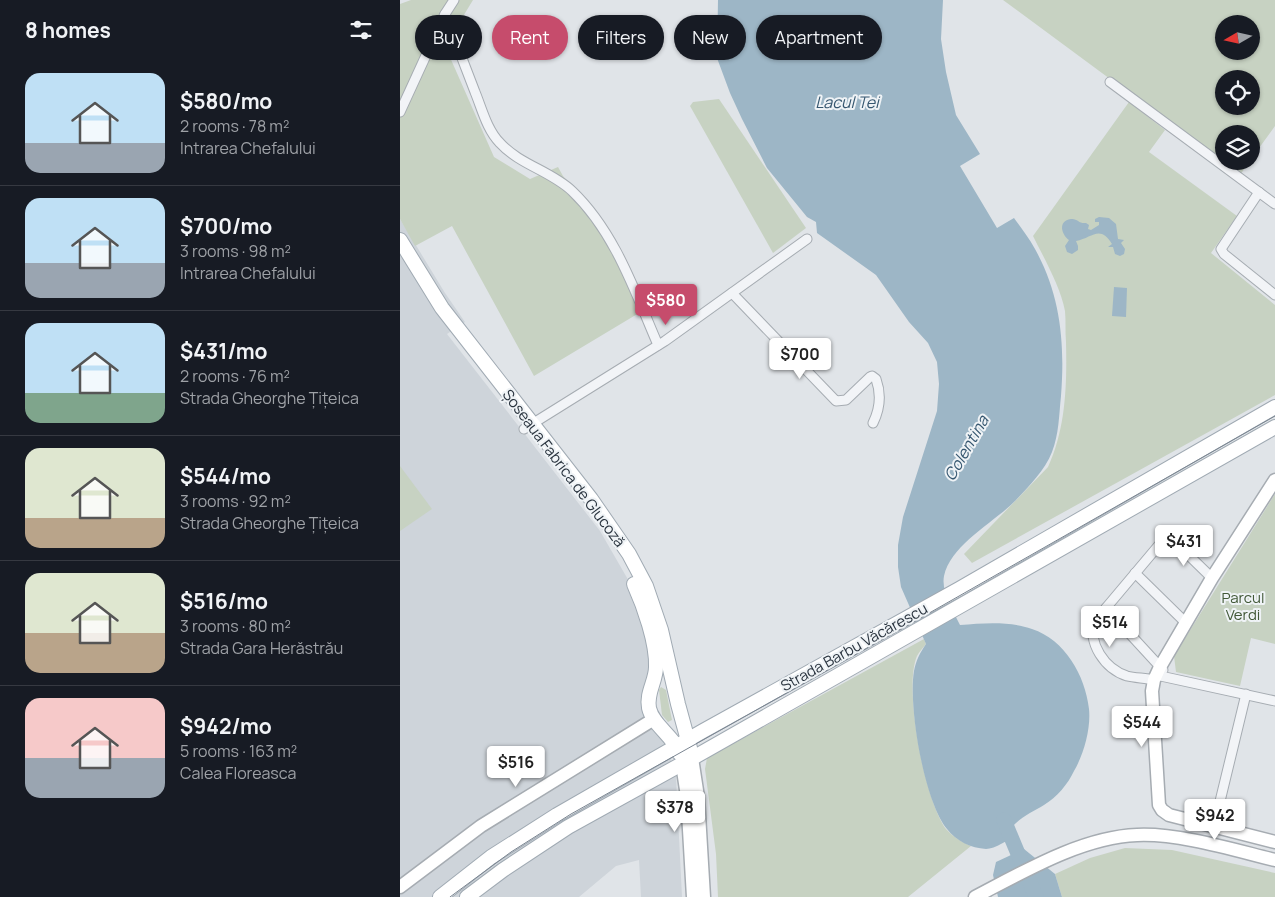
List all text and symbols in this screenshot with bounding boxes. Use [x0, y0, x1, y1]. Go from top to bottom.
chip: Buy [415, 15, 482, 60]
chip: Rent [492, 15, 568, 60]
chip: Filters [578, 15, 664, 60]
chip: New [674, 15, 746, 60]
chip: Apartment [756, 15, 882, 60]
north arrow [1215, 15, 1260, 60]
map controls [1215, 15, 1260, 170]
text: 8 homes [25, 16, 111, 44]
icon: filters [347, 16, 375, 44]
button: locate [1215, 70, 1260, 115]
text: $580/mo [180, 87, 272, 115]
water label: Lacul Tei [815, 91, 881, 113]
icon: home [65, 93, 125, 153]
text: 2 rooms · 78 m² [180, 115, 289, 137]
button: layers [1215, 125, 1260, 170]
text: Intrarea Chefalului [180, 137, 316, 159]
text: $700/mo [180, 212, 272, 240]
icon: home [65, 218, 125, 278]
text: 3 rooms · 98 m² [180, 240, 291, 262]
text: Intrarea Chefalului [180, 262, 316, 284]
pin: $580 [636, 284, 696, 326]
text: $580 [646, 289, 686, 311]
text: $431/mo [180, 337, 268, 365]
pin: $700 [770, 338, 830, 380]
icon: home [65, 343, 125, 403]
text: $700 [780, 343, 820, 365]
text: 2 rooms · 76 m² [180, 365, 290, 387]
street label: Șoseaua Fabrica de Glucoză [498, 385, 630, 551]
text: Strada Gheorghe Țițeica [180, 387, 359, 409]
water label: Colentina [939, 410, 994, 485]
text: $544/mo [180, 462, 271, 490]
icon: home [65, 468, 125, 528]
text: 3 rooms · 92 m² [180, 490, 291, 512]
text: Strada Gheorghe Țițeica [180, 512, 359, 534]
pin: $431 [1154, 524, 1214, 567]
text: $431 [1166, 530, 1202, 552]
text: $516/mo [180, 587, 268, 615]
park label: Parcul Verdi [1221, 587, 1265, 625]
icon: home [65, 593, 125, 653]
street label: Strada Barbu Văcărescu [777, 598, 931, 696]
pin: $514 [1080, 606, 1140, 648]
text: $514 [1092, 611, 1128, 633]
text: 3 rooms · 80 m² [180, 615, 291, 637]
text: Strada Gara Herăstrău [180, 637, 343, 659]
pin: $544 [1112, 706, 1172, 748]
text: $544 [1123, 711, 1161, 733]
text: $942/mo [180, 712, 272, 740]
icon: home [65, 718, 125, 778]
text: 5 rooms · 163 m² [180, 740, 297, 762]
pin: $516 [486, 746, 546, 788]
text: $516 [498, 751, 534, 773]
text: Calea Floreasca [180, 762, 296, 784]
pin: $378 [645, 790, 705, 833]
text: $378 [656, 796, 694, 818]
pin: $942 [1185, 798, 1245, 841]
text: $942 [1195, 804, 1235, 826]

